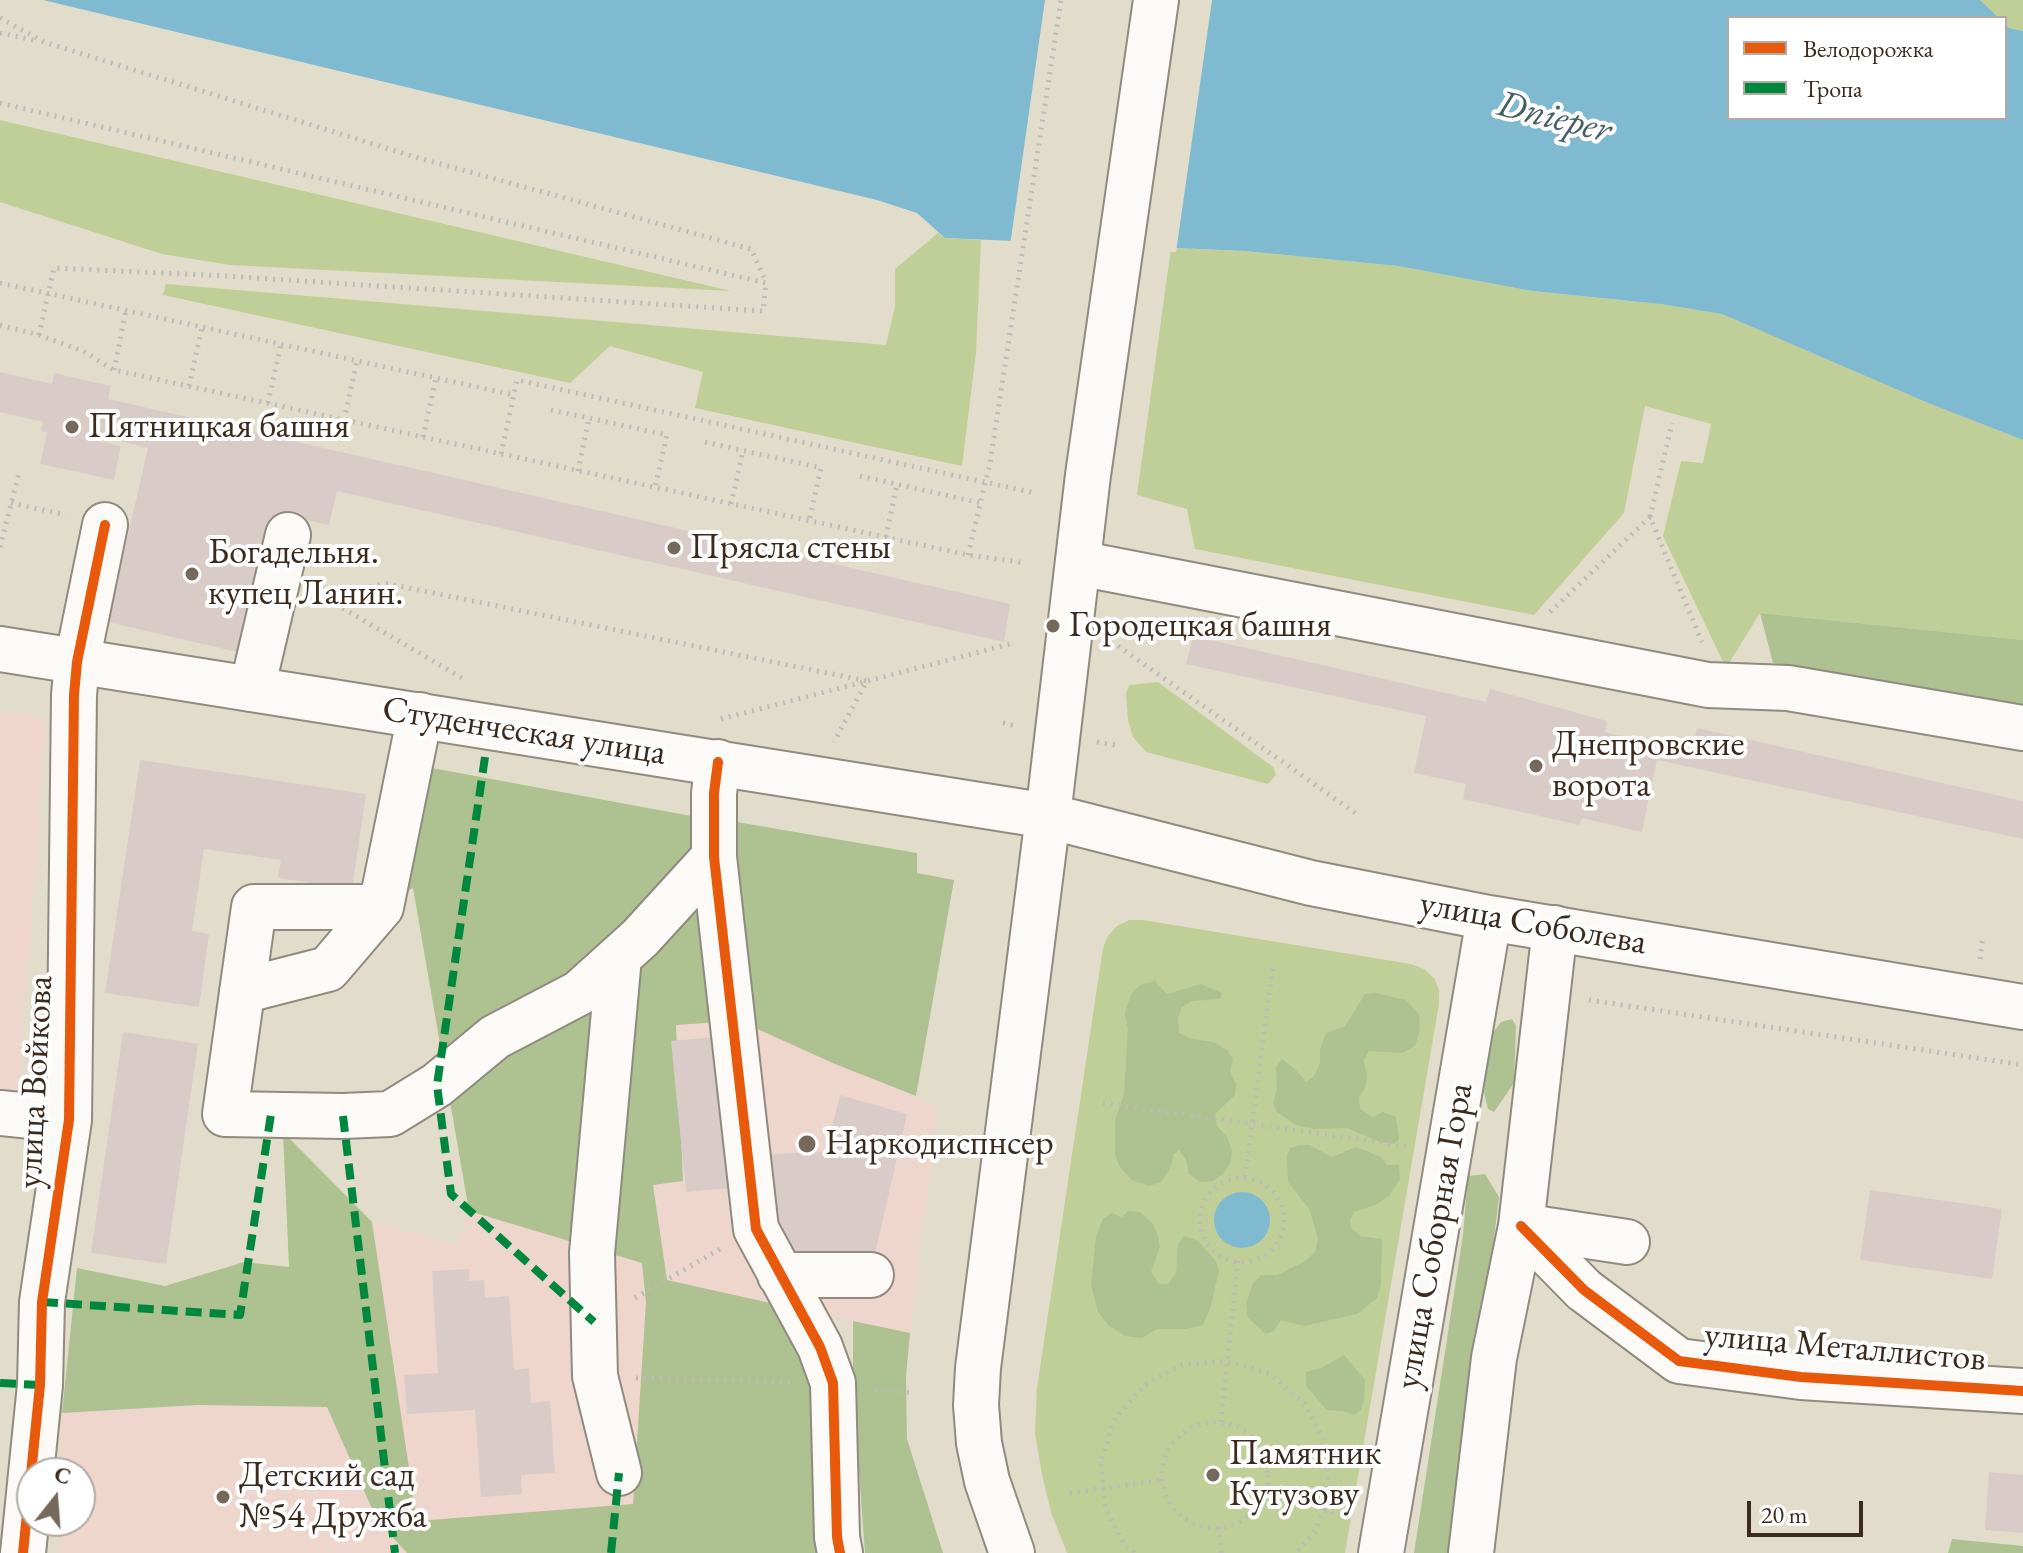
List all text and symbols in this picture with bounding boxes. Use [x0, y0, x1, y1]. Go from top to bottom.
legend [1727, 16, 2007, 120]
text: Велодорожка [1803, 33, 1933, 64]
text: Тропа [1803, 73, 1863, 104]
water label: Dnieper [1492, 82, 1616, 154]
place label: Пятницкая башня [88, 405, 350, 449]
marker: Пятницкая башня [63, 418, 81, 436]
place label: Прясла стены [690, 526, 891, 570]
place label: Богадельня. купец Ланин. [208, 531, 404, 616]
marker: Прясла стены [665, 539, 683, 557]
marker: Богадельня. купец Ланин. [183, 565, 201, 583]
place label: Городецкая башня [1069, 604, 1331, 648]
marker: Городецкая башня [1044, 617, 1062, 635]
street label: Студенческая улица [379, 688, 669, 776]
place label: Днепровские ворота [1552, 723, 1744, 808]
marker: Днепровские ворота [1527, 757, 1545, 775]
street label: улица Соболева [1416, 883, 1650, 965]
street label: улица Войкова [9, 974, 63, 1190]
street label: улица Соборная Гора [1387, 1080, 1483, 1392]
place label: Наркодиспнсер [825, 1122, 1054, 1166]
marker: Наркодиспнсер [796, 1133, 818, 1155]
street label: улица Металлистов [1703, 1314, 1987, 1382]
place label: Памятник Кутузову [1229, 1432, 1381, 1517]
place label: Детский сад №54 Дружба [239, 1454, 427, 1539]
north arrow [16, 1457, 96, 1537]
text: С [51, 1459, 74, 1492]
marker: Памятник Кутузову [1204, 1466, 1222, 1484]
scale bar [1751, 1485, 1867, 1535]
marker: Детский сад №54 Дружба [214, 1488, 232, 1506]
text: 20 m [1761, 1499, 1808, 1530]

